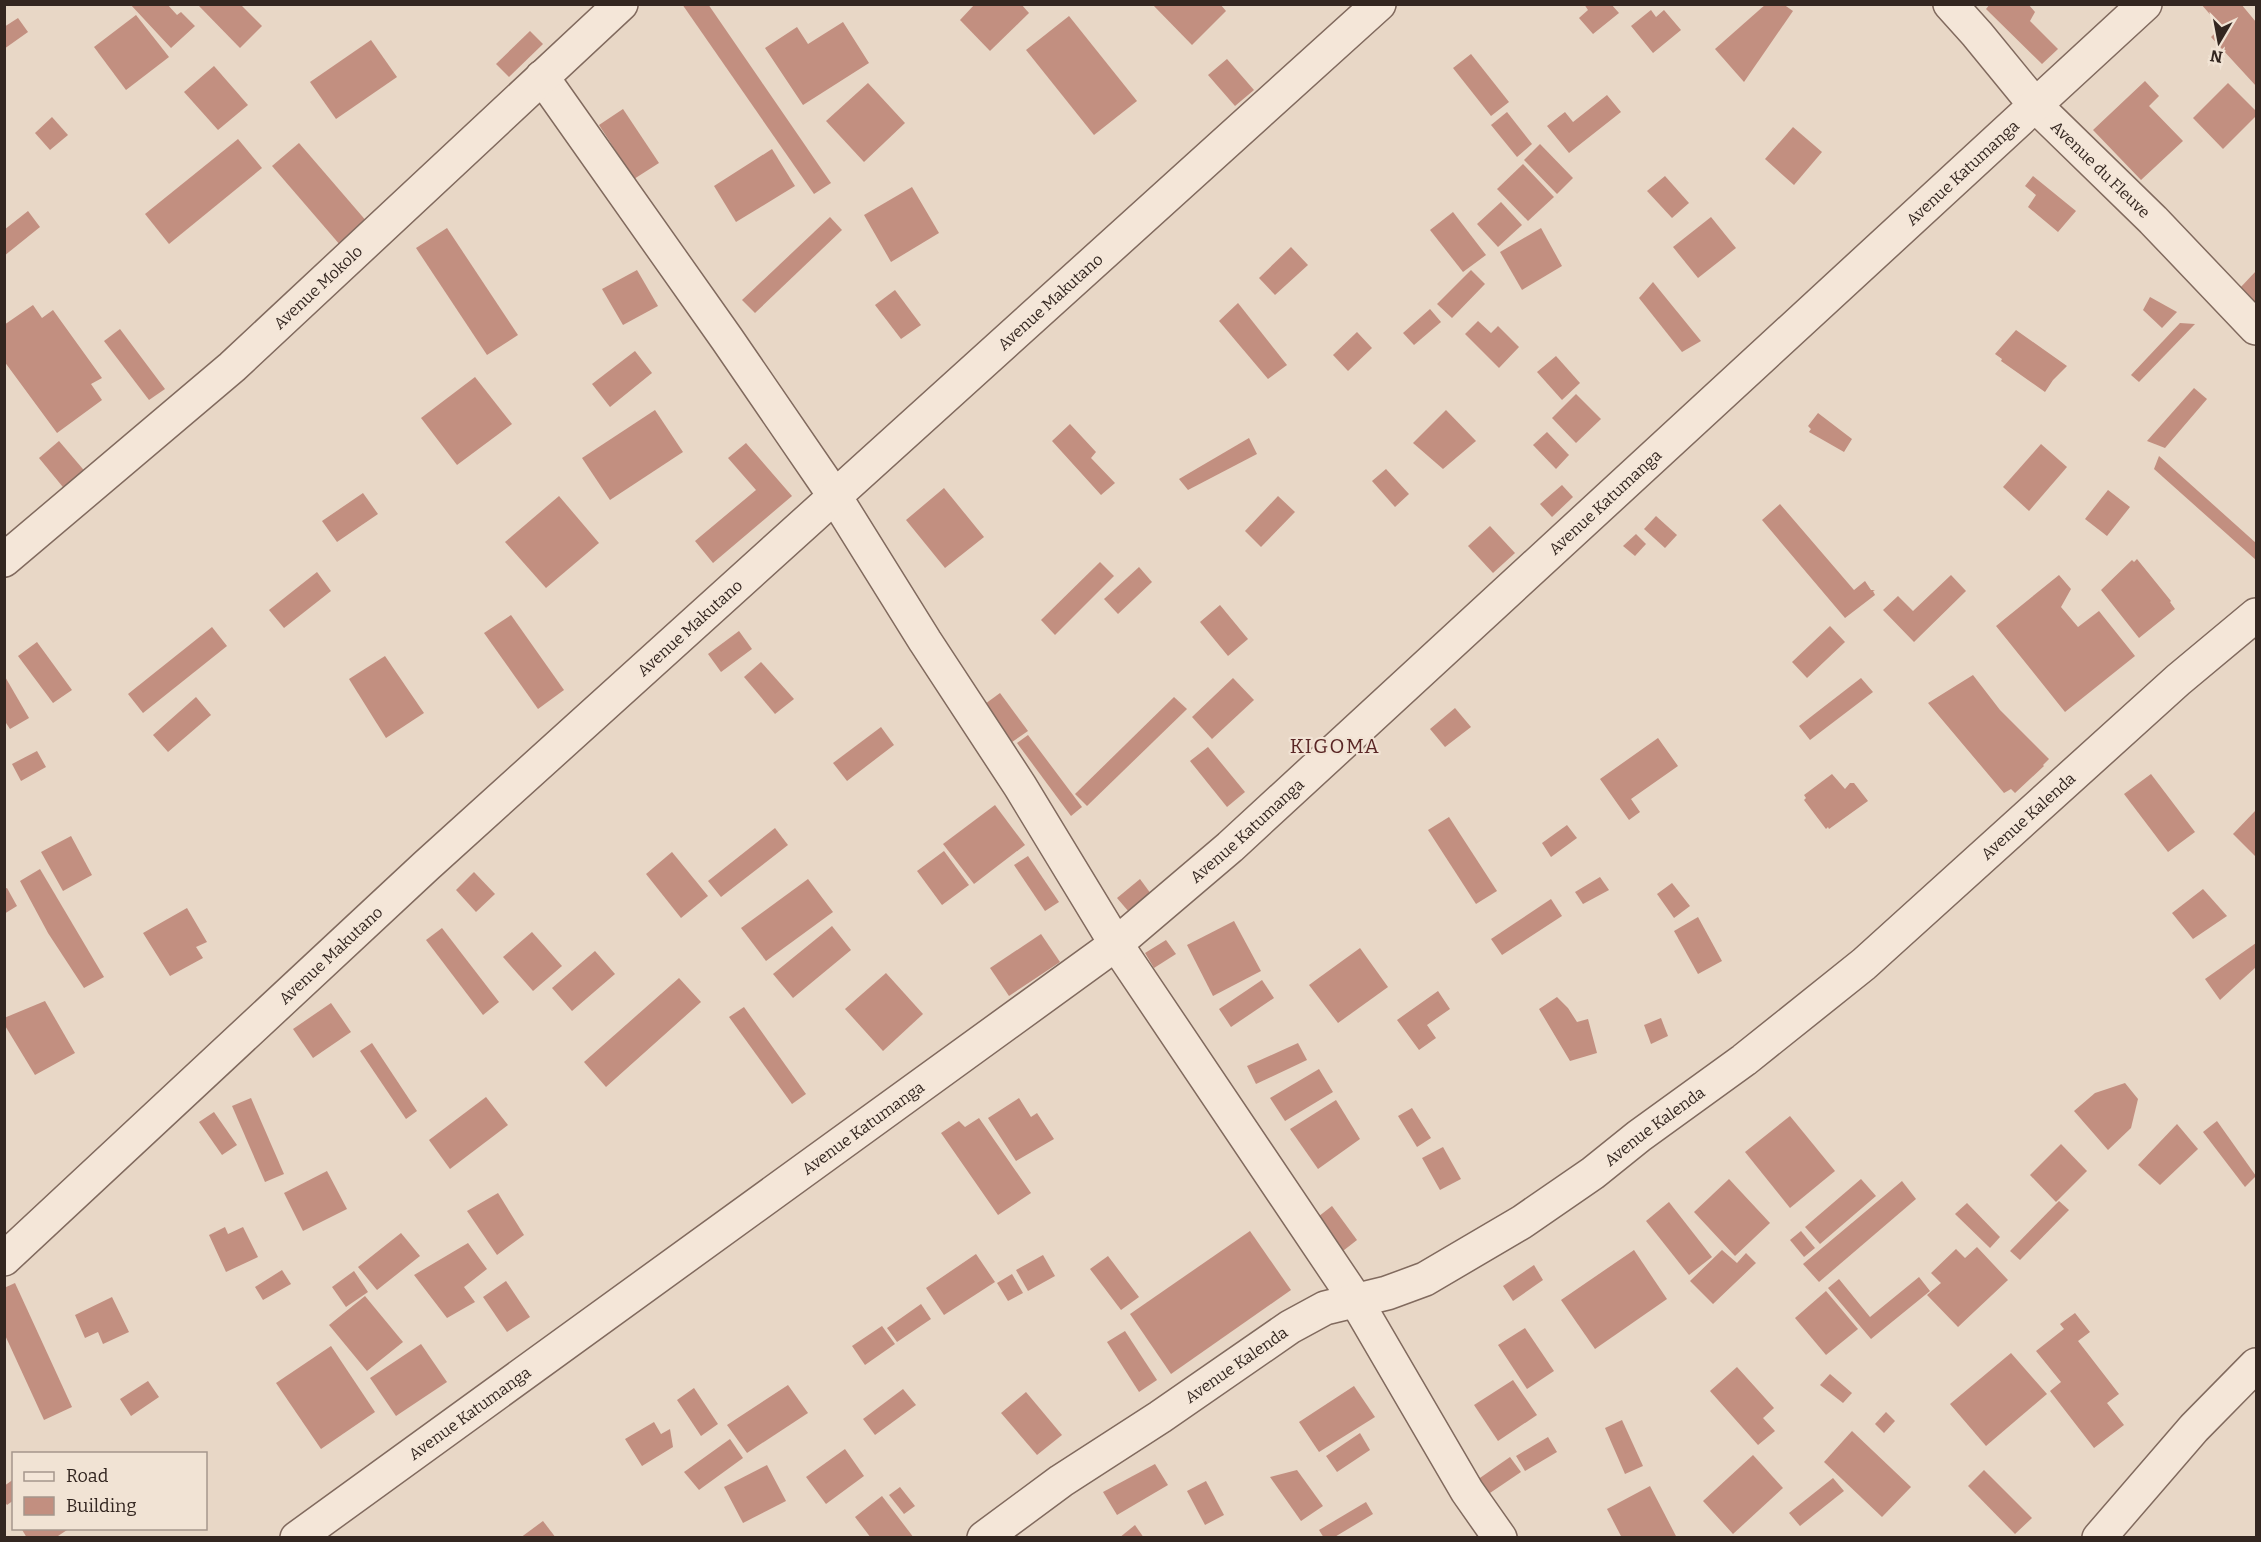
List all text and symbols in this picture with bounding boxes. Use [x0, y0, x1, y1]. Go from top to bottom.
north arrow [2189, 12, 2249, 72]
text: N [2209, 46, 2224, 67]
street label: Avenue Katumanga [1902, 116, 2023, 229]
street label: Avenue du Fleuve [2047, 117, 2154, 222]
street label: Avenue Mokolo [270, 241, 366, 333]
street label: Avenue Makutano [994, 250, 1107, 354]
street label: Avenue Katumanga [1545, 445, 1666, 559]
street label: Avenue Makutano [634, 576, 746, 680]
district label: KIGOMA [1290, 734, 1380, 758]
street label: Avenue Kalenda [1977, 769, 2079, 864]
street label: Avenue Katumanga [1186, 775, 1308, 887]
street label: Avenue Makutano [275, 903, 387, 1008]
street label: Avenue Katumanga [798, 1077, 928, 1179]
street label: Avenue Kalenda [1601, 1083, 1709, 1170]
street label: Avenue Kalenda [1181, 1323, 1291, 1407]
street label: Avenue Katumanga [405, 1363, 535, 1464]
legend [12, 1452, 207, 1530]
text: Road [66, 1465, 109, 1487]
text: Building [66, 1495, 137, 1517]

